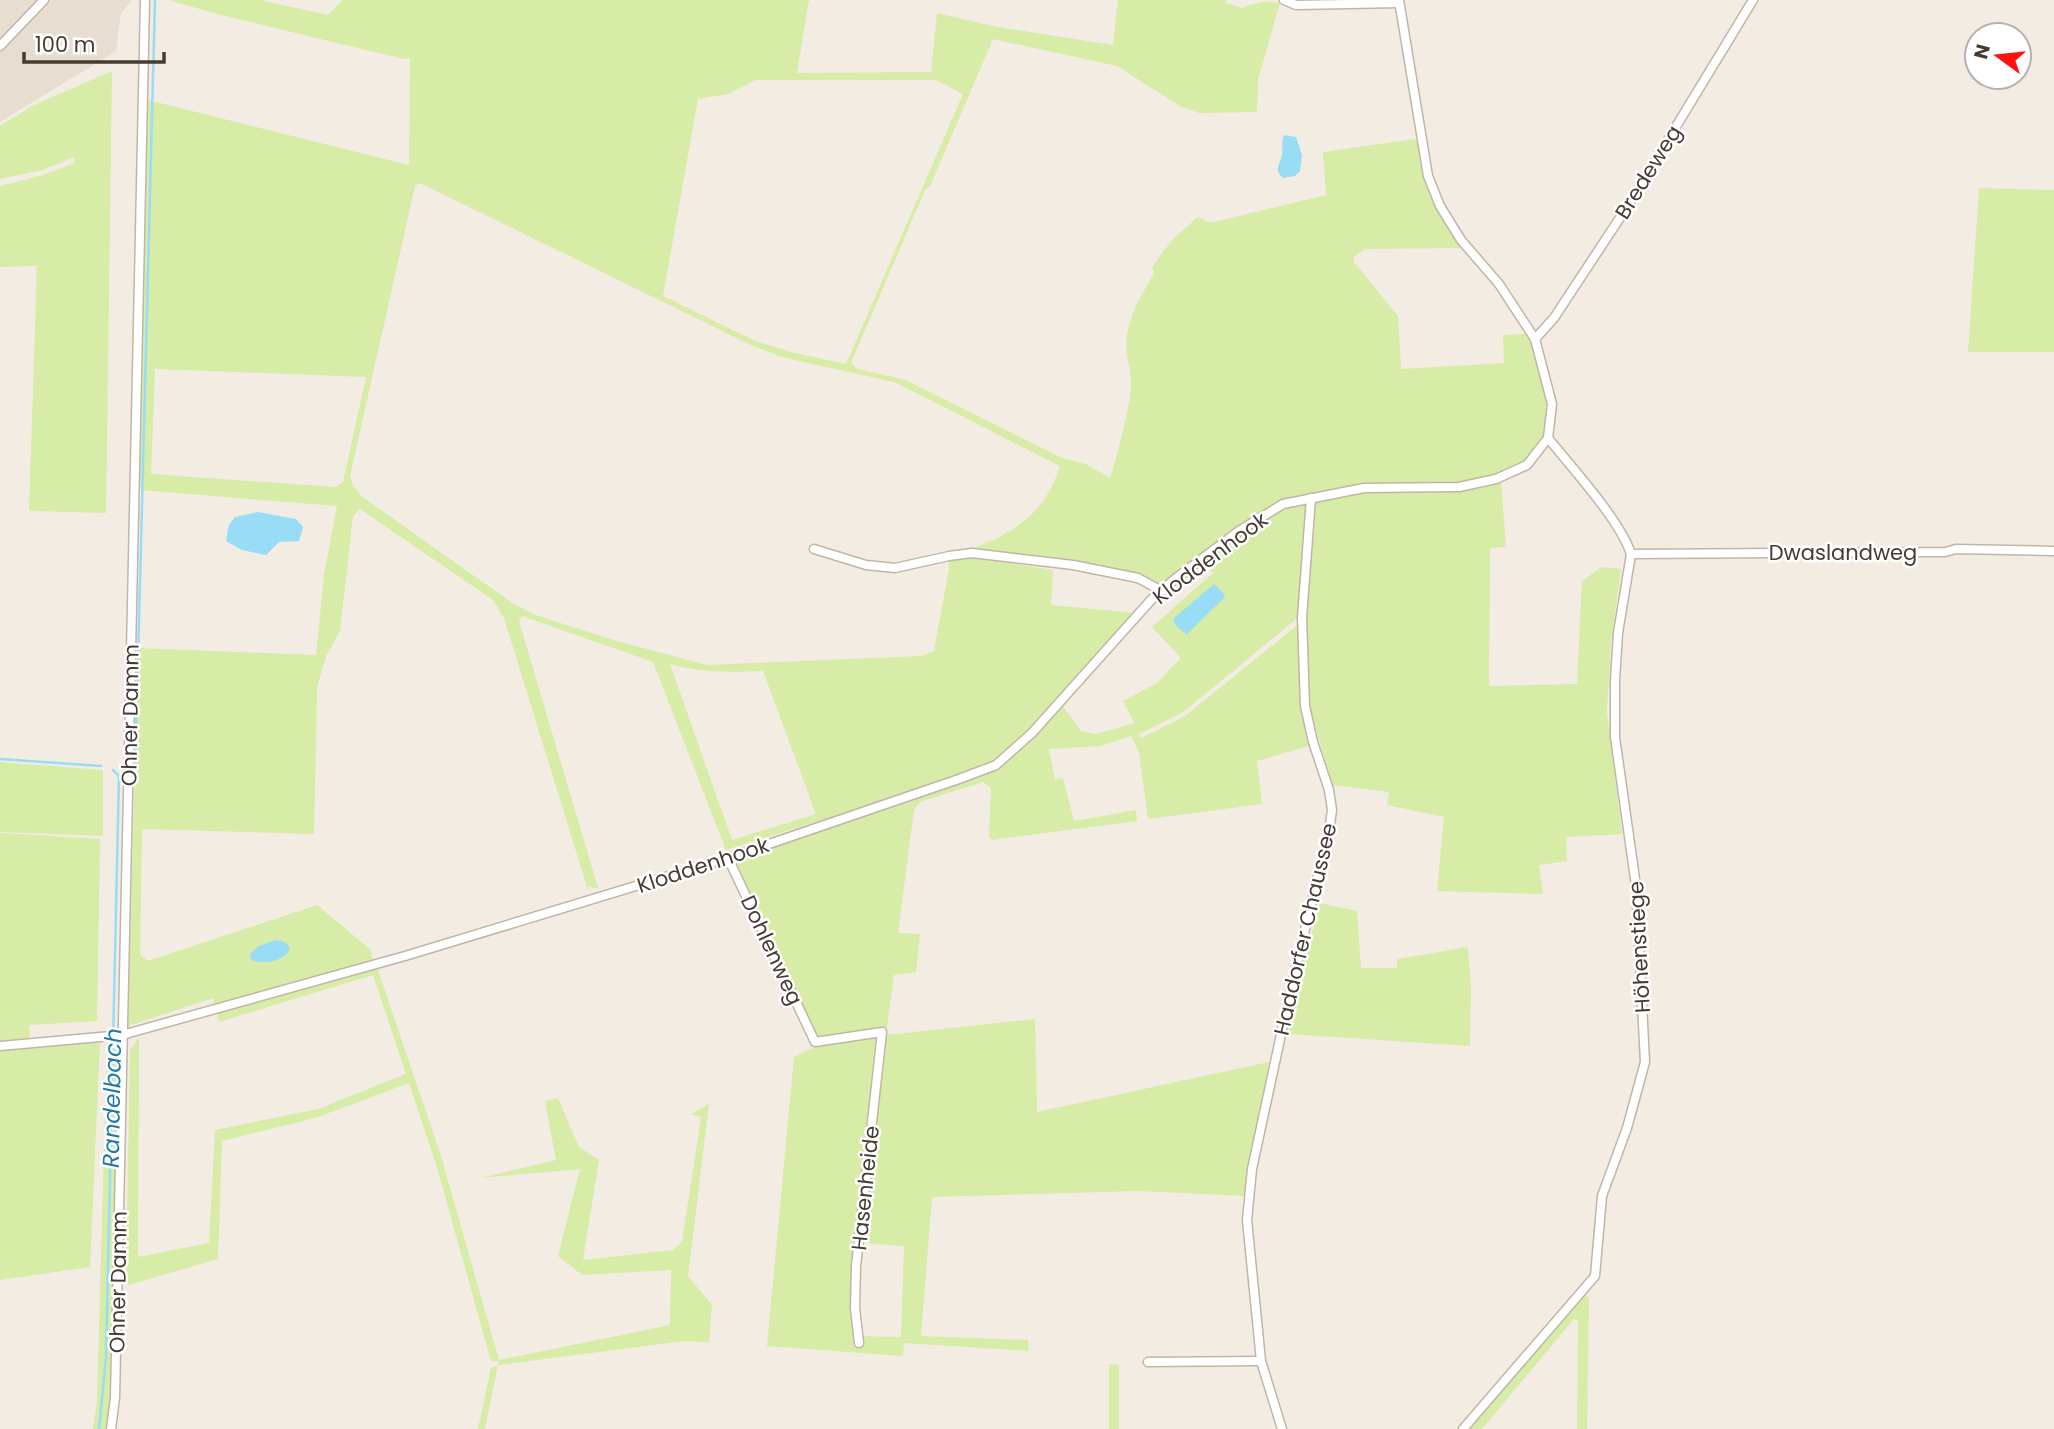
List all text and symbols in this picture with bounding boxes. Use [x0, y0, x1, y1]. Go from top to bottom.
scale bar [24, 21, 164, 65]
north arrow [1963, 21, 2033, 91]
text: 100 m [35, 30, 95, 59]
text: N [1967, 41, 1997, 62]
street label: Bredeweg [1608, 120, 1688, 224]
street label: Kloddenhook [1146, 505, 1274, 611]
street label: Dwaslandweg [1769, 538, 1917, 567]
street label: Ohner Damm [114, 644, 146, 786]
street label: Haddorfer Chaussee [1266, 820, 1344, 1038]
street label: Kloddenhook [633, 830, 773, 900]
street label: Höhenstiege [1621, 880, 1657, 1014]
street label: Dohlenweg [734, 890, 810, 1010]
water label: Randelbach [95, 1028, 129, 1168]
street label: Hasenheide [844, 1124, 886, 1252]
street label: Ohner Damm [102, 1211, 134, 1353]

